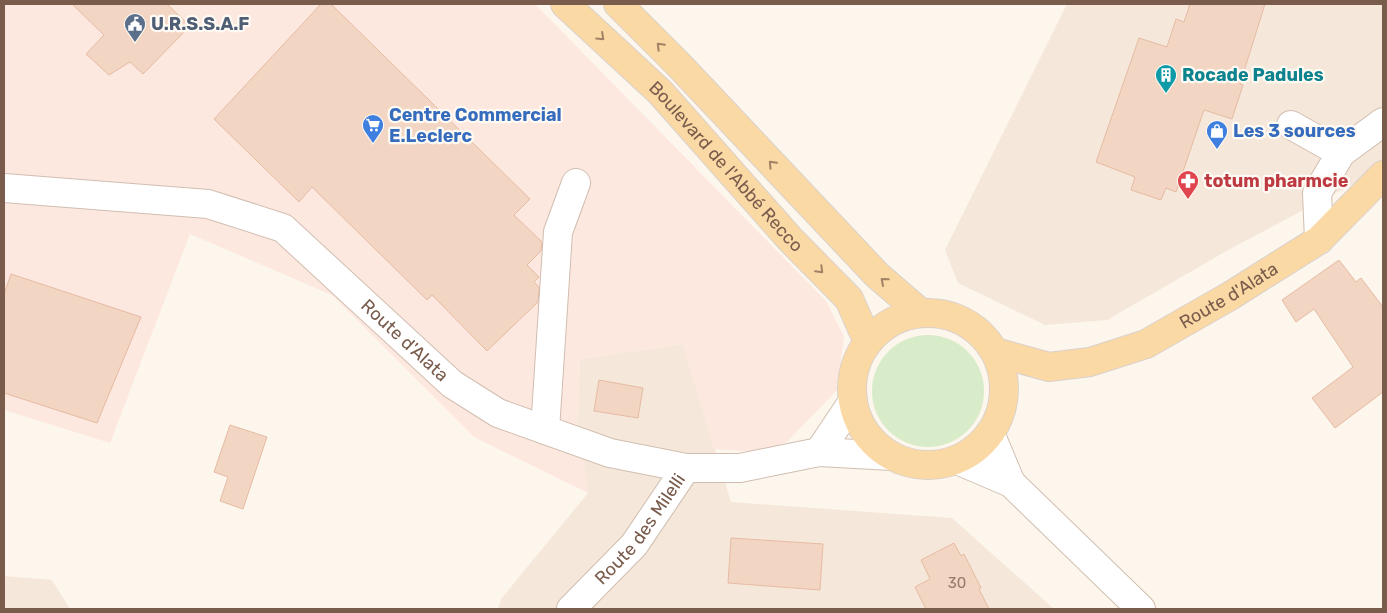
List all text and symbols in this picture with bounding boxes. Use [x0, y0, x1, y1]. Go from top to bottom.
public building icon: U.R.S.S.A.F [123, 12, 147, 43]
place label: U.R.S.S.A.F [151, 13, 249, 35]
one-way arrow [595, 31, 604, 40]
one-way arrow [657, 43, 666, 52]
building icon: Rocade Padules [1154, 63, 1178, 94]
place label: Rocade Padules [1182, 64, 1324, 86]
street label: Boulevard de l'Abbé Recco [644, 76, 808, 257]
place label: Centre Commercial E.Leclerc [389, 104, 562, 147]
supermarket icon: Centre Commercial E.Leclerc [361, 113, 385, 144]
shop icon: Les 3 sources [1205, 119, 1229, 150]
place label: Les 3 sources [1233, 120, 1356, 142]
one-way arrow [769, 160, 778, 169]
pharmacy icon: totum pharmcie [1176, 169, 1200, 200]
place label: totum pharmcie [1204, 170, 1349, 192]
street label: Route d'Alata [1175, 258, 1282, 334]
one-way arrow [814, 264, 823, 273]
one-way arrow [881, 278, 890, 287]
street label: Route d'Alata [356, 295, 453, 386]
street label: Route des Milelli [590, 469, 690, 589]
house number: 30 [948, 574, 966, 592]

